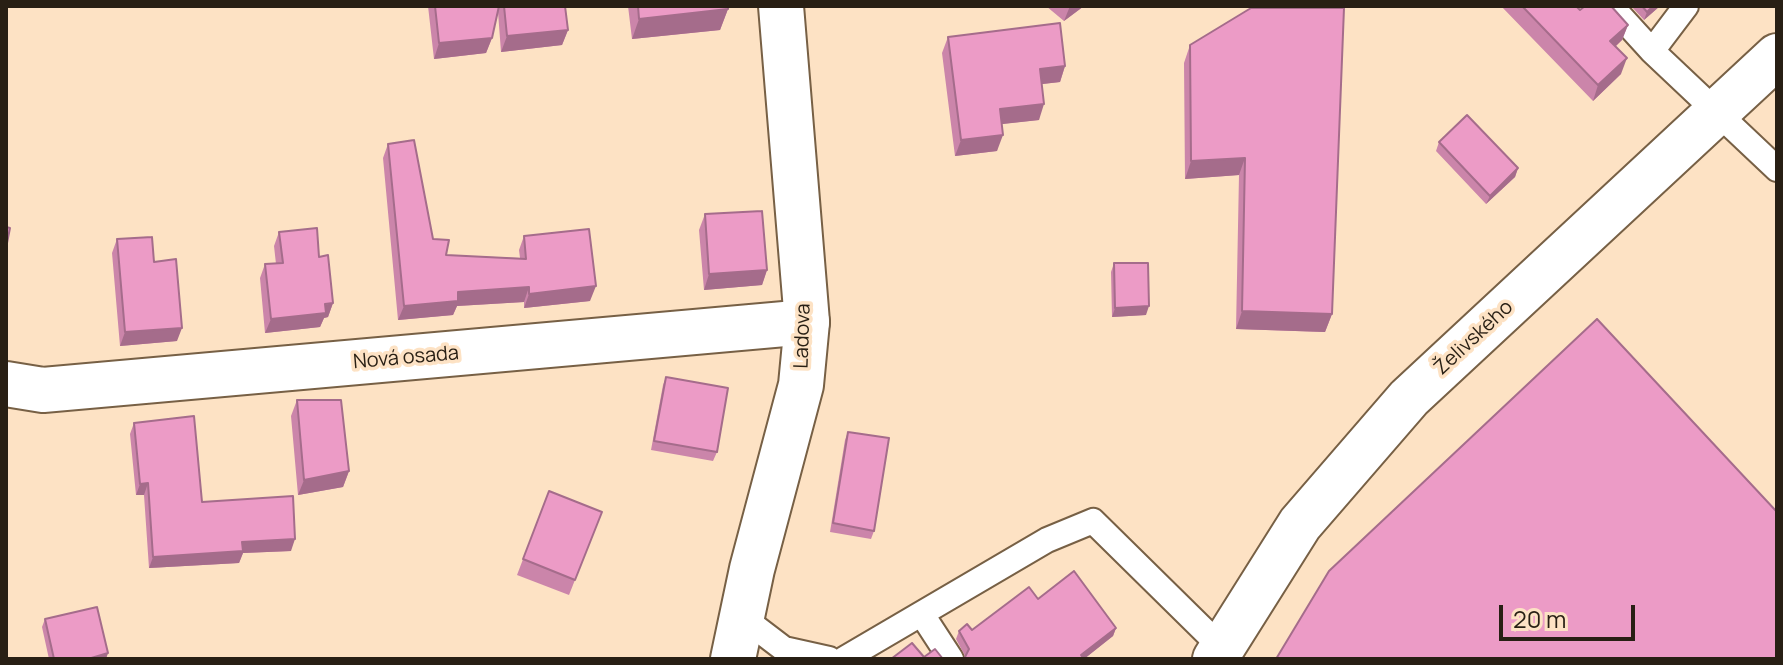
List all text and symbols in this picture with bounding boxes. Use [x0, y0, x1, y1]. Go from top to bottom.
street label: Želivského [1430, 296, 1518, 380]
street label: Ladova [790, 303, 816, 369]
street label: Nová osada [352, 341, 460, 375]
scale bar [1503, 589, 1639, 639]
text: 20 m [1513, 602, 1566, 635]

